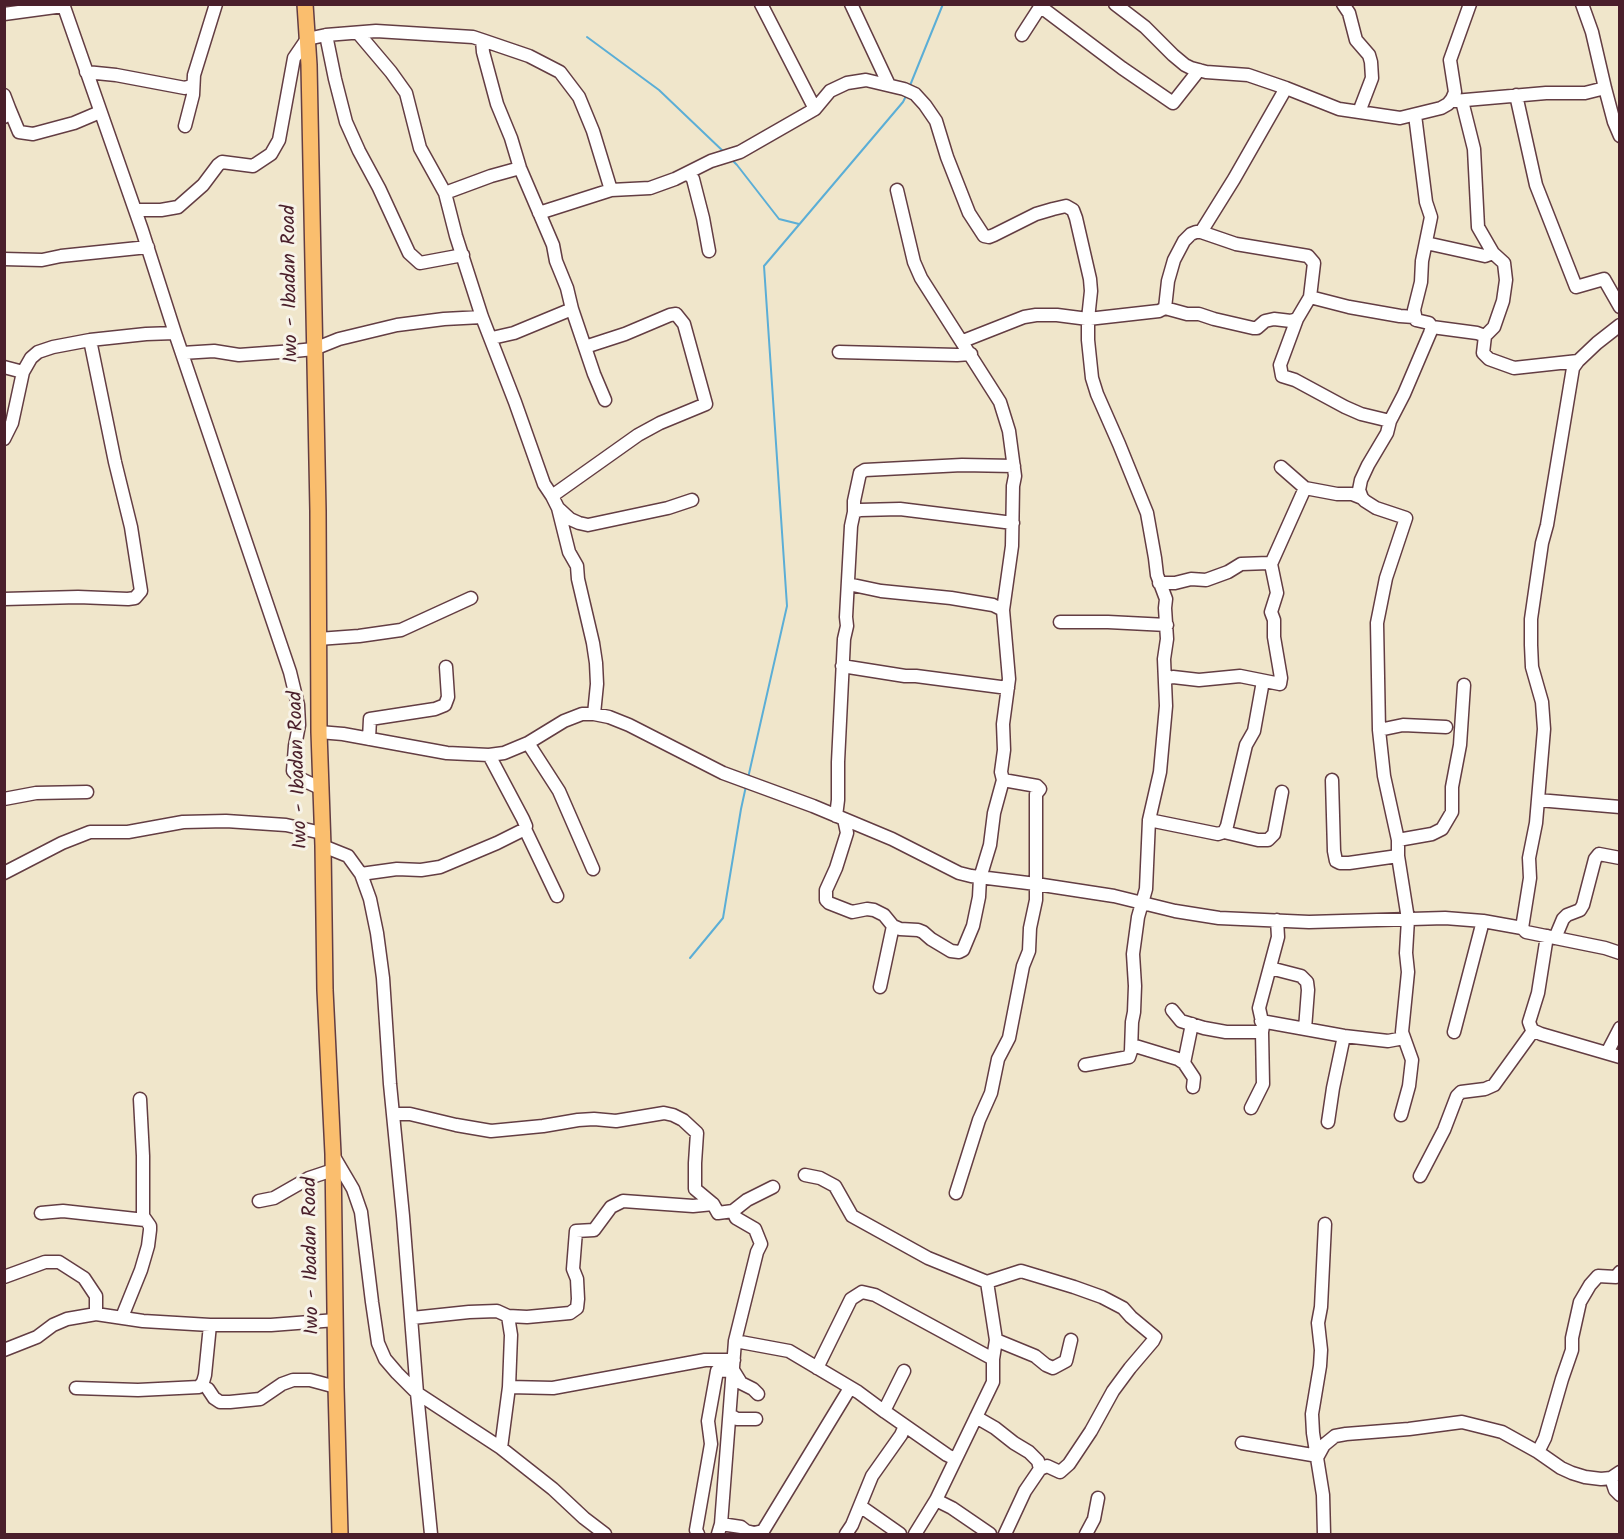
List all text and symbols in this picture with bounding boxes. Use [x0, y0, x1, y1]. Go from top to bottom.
street label: Iwo - Ibadan Road [279, 205, 305, 363]
street label: Iwo - Ibadan Road [285, 691, 315, 849]
street label: Iwo - Ibadan Road [300, 1177, 326, 1335]

